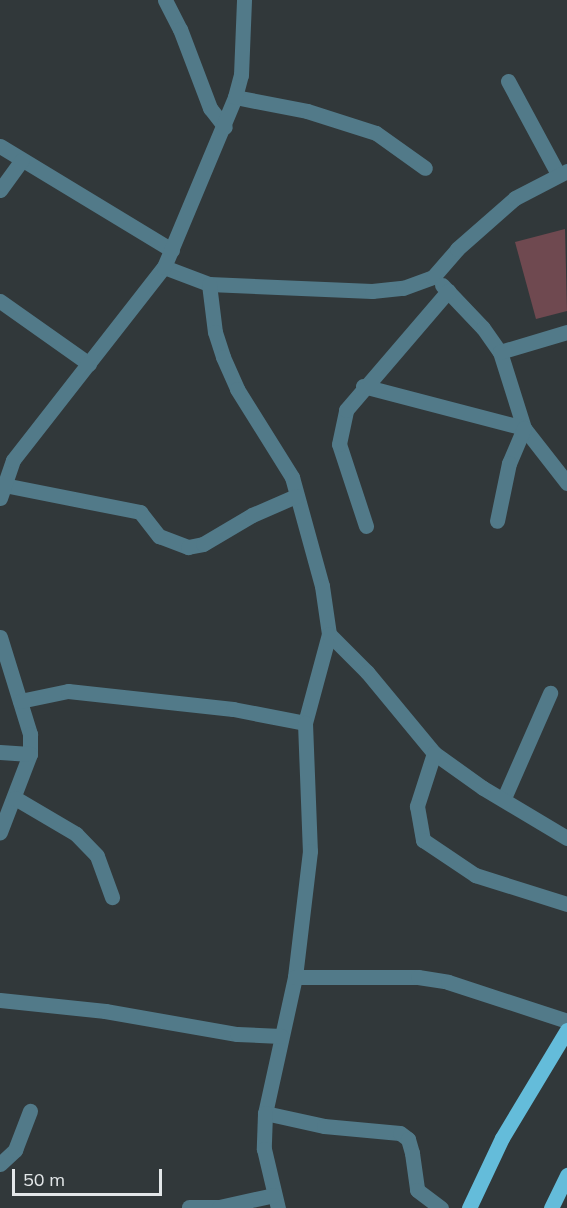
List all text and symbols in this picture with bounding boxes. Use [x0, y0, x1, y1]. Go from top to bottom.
scale bar [15, 1157, 165, 1195]
text: 50 m [23, 1168, 65, 1191]

